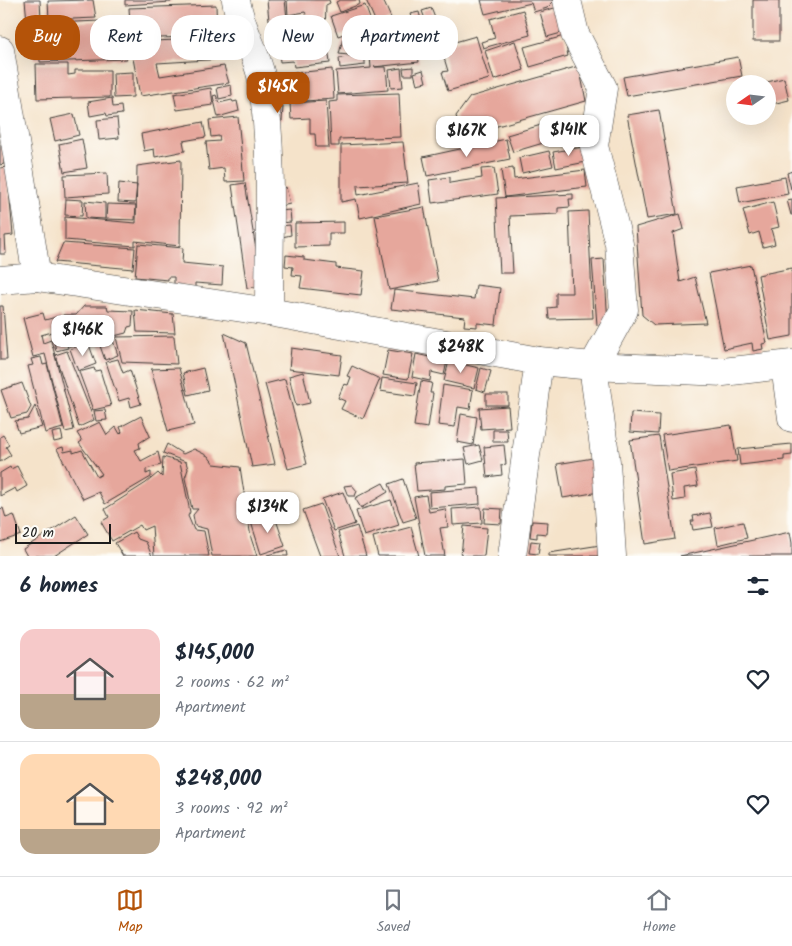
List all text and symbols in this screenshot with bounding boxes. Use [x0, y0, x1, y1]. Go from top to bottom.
chip: Buy [15, 15, 80, 60]
chip: Rent [90, 15, 161, 60]
chip: Filters [171, 15, 254, 60]
chip: New [264, 15, 332, 60]
chip: Apartment [342, 15, 458, 60]
pin: $145K [243, 72, 313, 114]
text: $145K [258, 75, 298, 100]
north arrow [726, 75, 776, 125]
map controls [726, 75, 776, 125]
pin: $141K [534, 114, 604, 157]
pin: $167K [432, 116, 502, 158]
text: $141K [550, 118, 588, 143]
text: $167K [447, 119, 487, 144]
pin: $146K [48, 314, 118, 357]
text: $146K [62, 318, 104, 343]
pin: $248K [426, 332, 496, 374]
text: $248K [438, 335, 484, 360]
pin: $134K [233, 492, 303, 534]
text: $134K [247, 495, 289, 520]
scale bar [15, 521, 111, 544]
text: 20 m [22, 522, 54, 544]
text: 6 homes [20, 570, 98, 603]
icon: filters [744, 572, 772, 600]
text: $145,000 [175, 637, 254, 670]
icon: home [60, 649, 120, 709]
icon: heart [744, 665, 772, 693]
text: 2 rooms · 62 m² [175, 670, 289, 695]
text: Apartment [175, 695, 246, 720]
text: $248,000 [175, 763, 261, 796]
icon: home [60, 774, 120, 834]
icon: heart [744, 790, 772, 818]
text: 3 rooms · 92 m² [175, 796, 288, 821]
text: Apartment [175, 821, 246, 846]
tab: Map [116, 886, 144, 938]
tab: Saved [377, 886, 410, 938]
tab: Home [643, 886, 676, 938]

